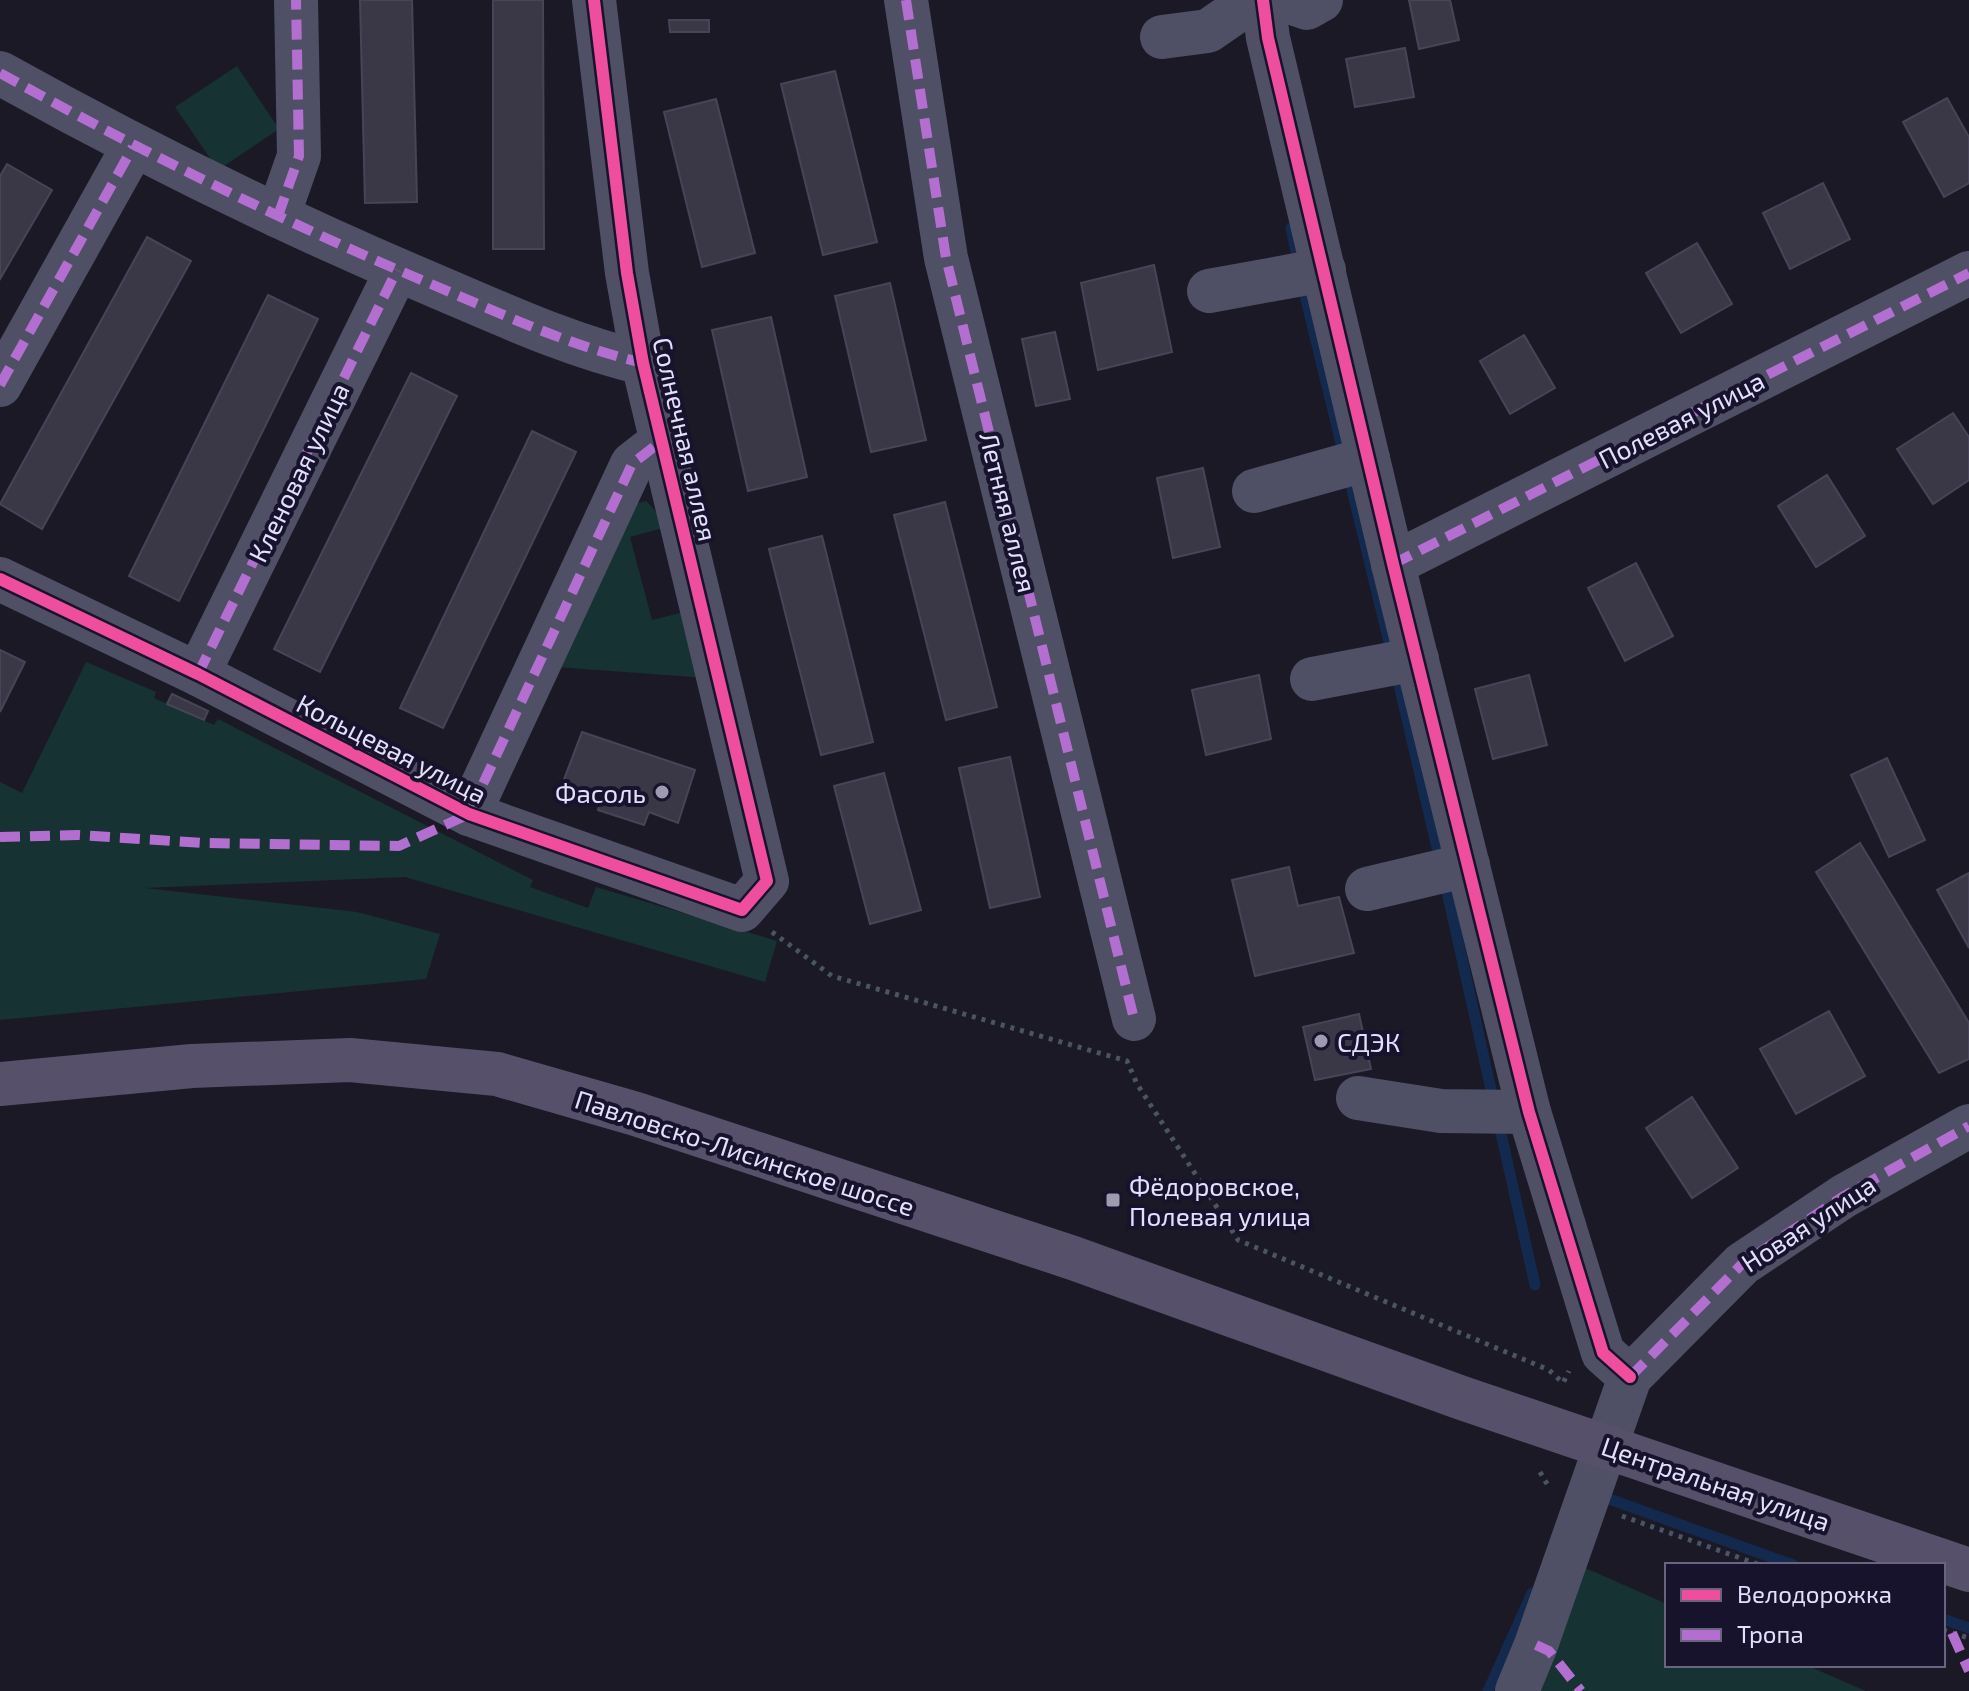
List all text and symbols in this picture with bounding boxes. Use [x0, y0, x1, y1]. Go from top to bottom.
street label: Солнечная аллея [648, 334, 724, 544]
street label: Полевая улица [1593, 364, 1770, 475]
street label: Кленовая улица [241, 377, 356, 567]
street label: Летняя аллея [974, 429, 1044, 595]
street label: Кольцевая улица [292, 687, 492, 810]
place label: Фасоль [555, 777, 646, 808]
marker: Фасоль [653, 783, 671, 801]
place label: СДЭК [1337, 1026, 1400, 1057]
marker: СДЭК [1312, 1032, 1330, 1050]
street label: Павловско-Лисинское шоссе [571, 1082, 919, 1222]
street label: Новая улица [1735, 1168, 1881, 1279]
place label: Фёдоровское, Полевая улица [1129, 1170, 1311, 1232]
marker: Фёдоровское, Полевая улица [1104, 1191, 1122, 1209]
street label: Центральная улица [1597, 1429, 1834, 1538]
legend [1665, 1563, 1945, 1667]
text: Велодорожка [1737, 1579, 1892, 1608]
text: Тропа [1737, 1619, 1804, 1648]

